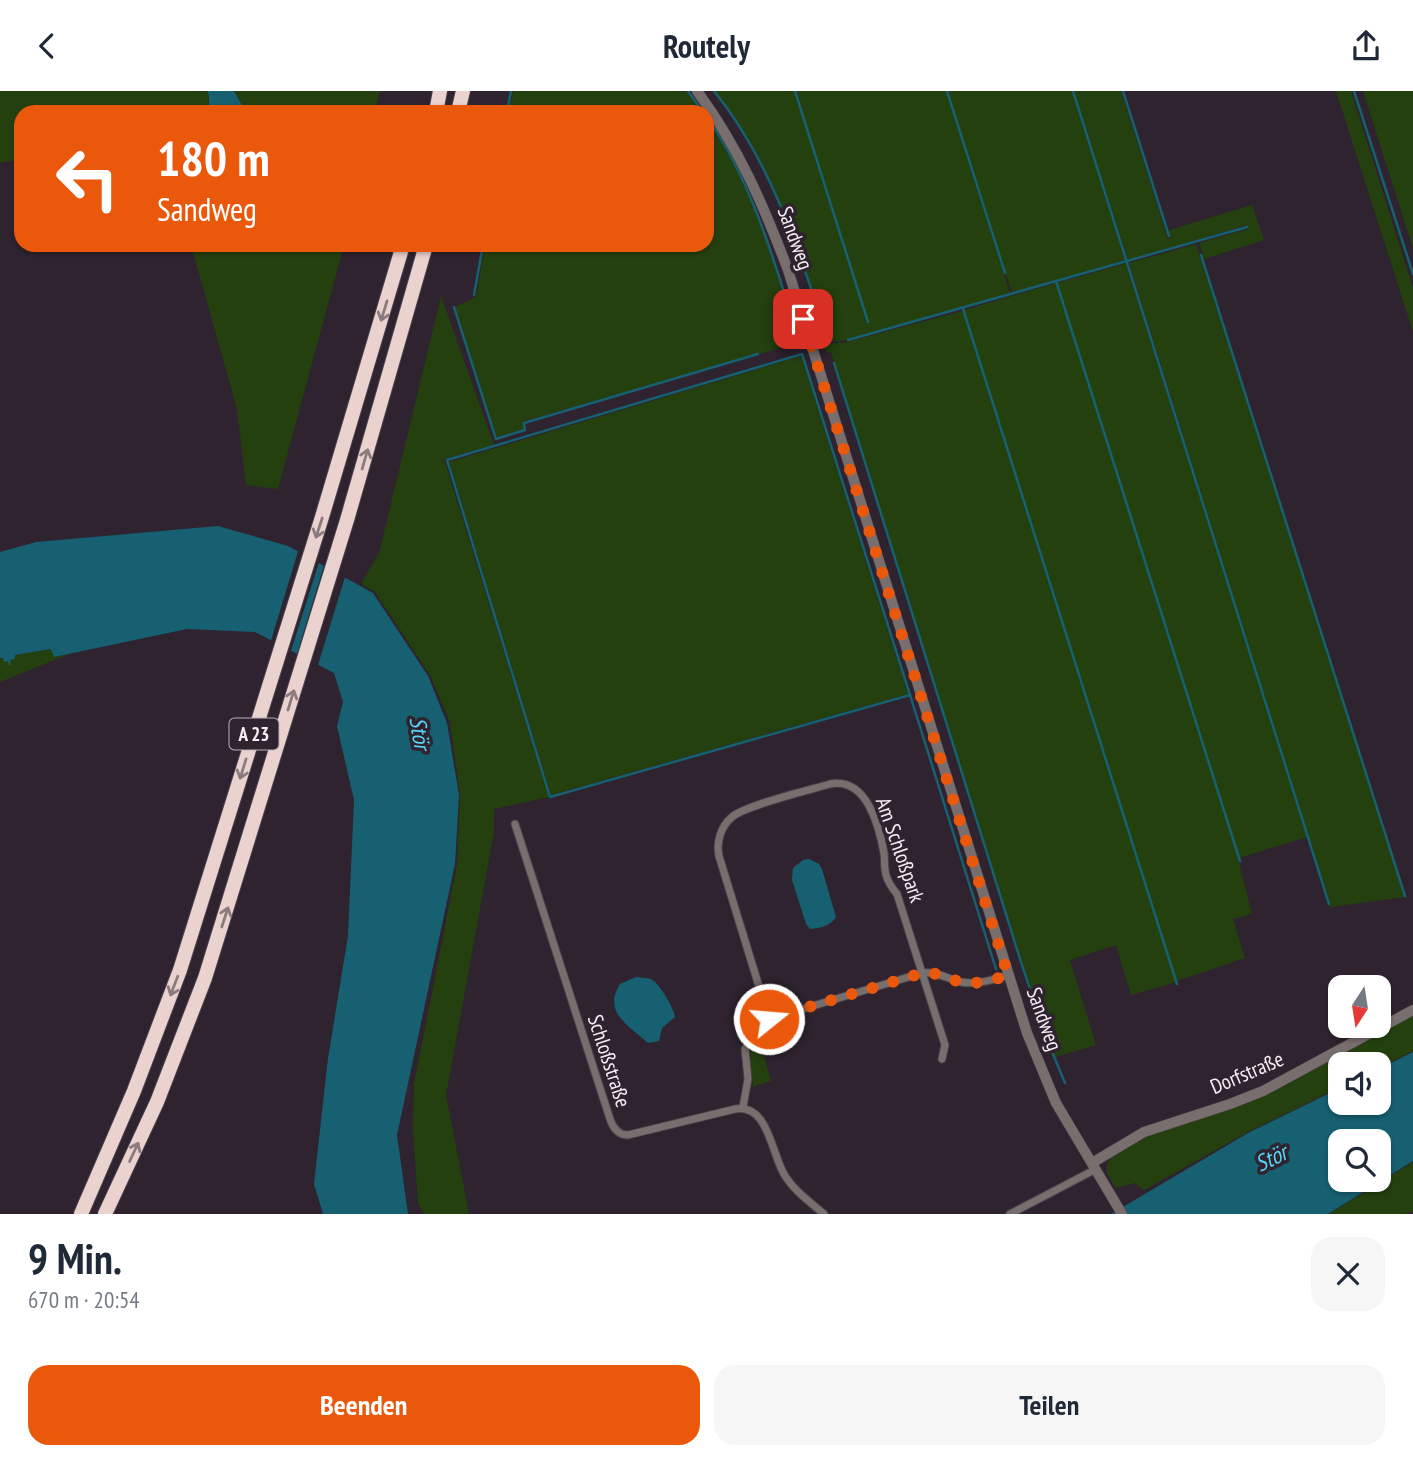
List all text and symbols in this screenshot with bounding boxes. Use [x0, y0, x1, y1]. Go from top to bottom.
text: Routely [663, 25, 750, 67]
icon: back [28, 27, 66, 65]
icon: share [1347, 27, 1385, 65]
text: 180 m [157, 126, 270, 190]
icon: left [42, 133, 133, 224]
text: Sandweg [157, 188, 257, 230]
street label: Sandweg [772, 202, 819, 273]
pin [773, 289, 833, 349]
one-way arrow [377, 299, 390, 321]
icon: arrive [784, 300, 822, 338]
one-way arrow [360, 448, 373, 470]
one-way arrow [311, 517, 324, 539]
one-way arrow [286, 689, 299, 711]
water label: Stör [404, 715, 438, 755]
road number: A 23 [230, 719, 278, 749]
one-way arrow [236, 758, 249, 780]
street label: Am Schloßpark [870, 794, 931, 906]
one-way arrow [219, 906, 232, 928]
one-way arrow [167, 974, 180, 996]
north arrow [1328, 975, 1391, 1038]
map controls [1328, 975, 1391, 1192]
position arrow [732, 982, 806, 1056]
street label: Sandweg [1021, 983, 1068, 1054]
street label: Schloßstraße [582, 1011, 637, 1111]
street label: Dorfstraße [1206, 1045, 1288, 1100]
button: sound [1328, 1052, 1391, 1115]
button: search [1328, 1129, 1391, 1192]
water label: Stör [1250, 1136, 1295, 1178]
one-way arrow [128, 1142, 141, 1163]
text: 9 Min. [28, 1231, 122, 1286]
button: close [1311, 1237, 1385, 1311]
text: 670 m · 20:54 [28, 1285, 140, 1314]
button: Beenden [28, 1365, 700, 1445]
button: Teilen [714, 1365, 1385, 1445]

